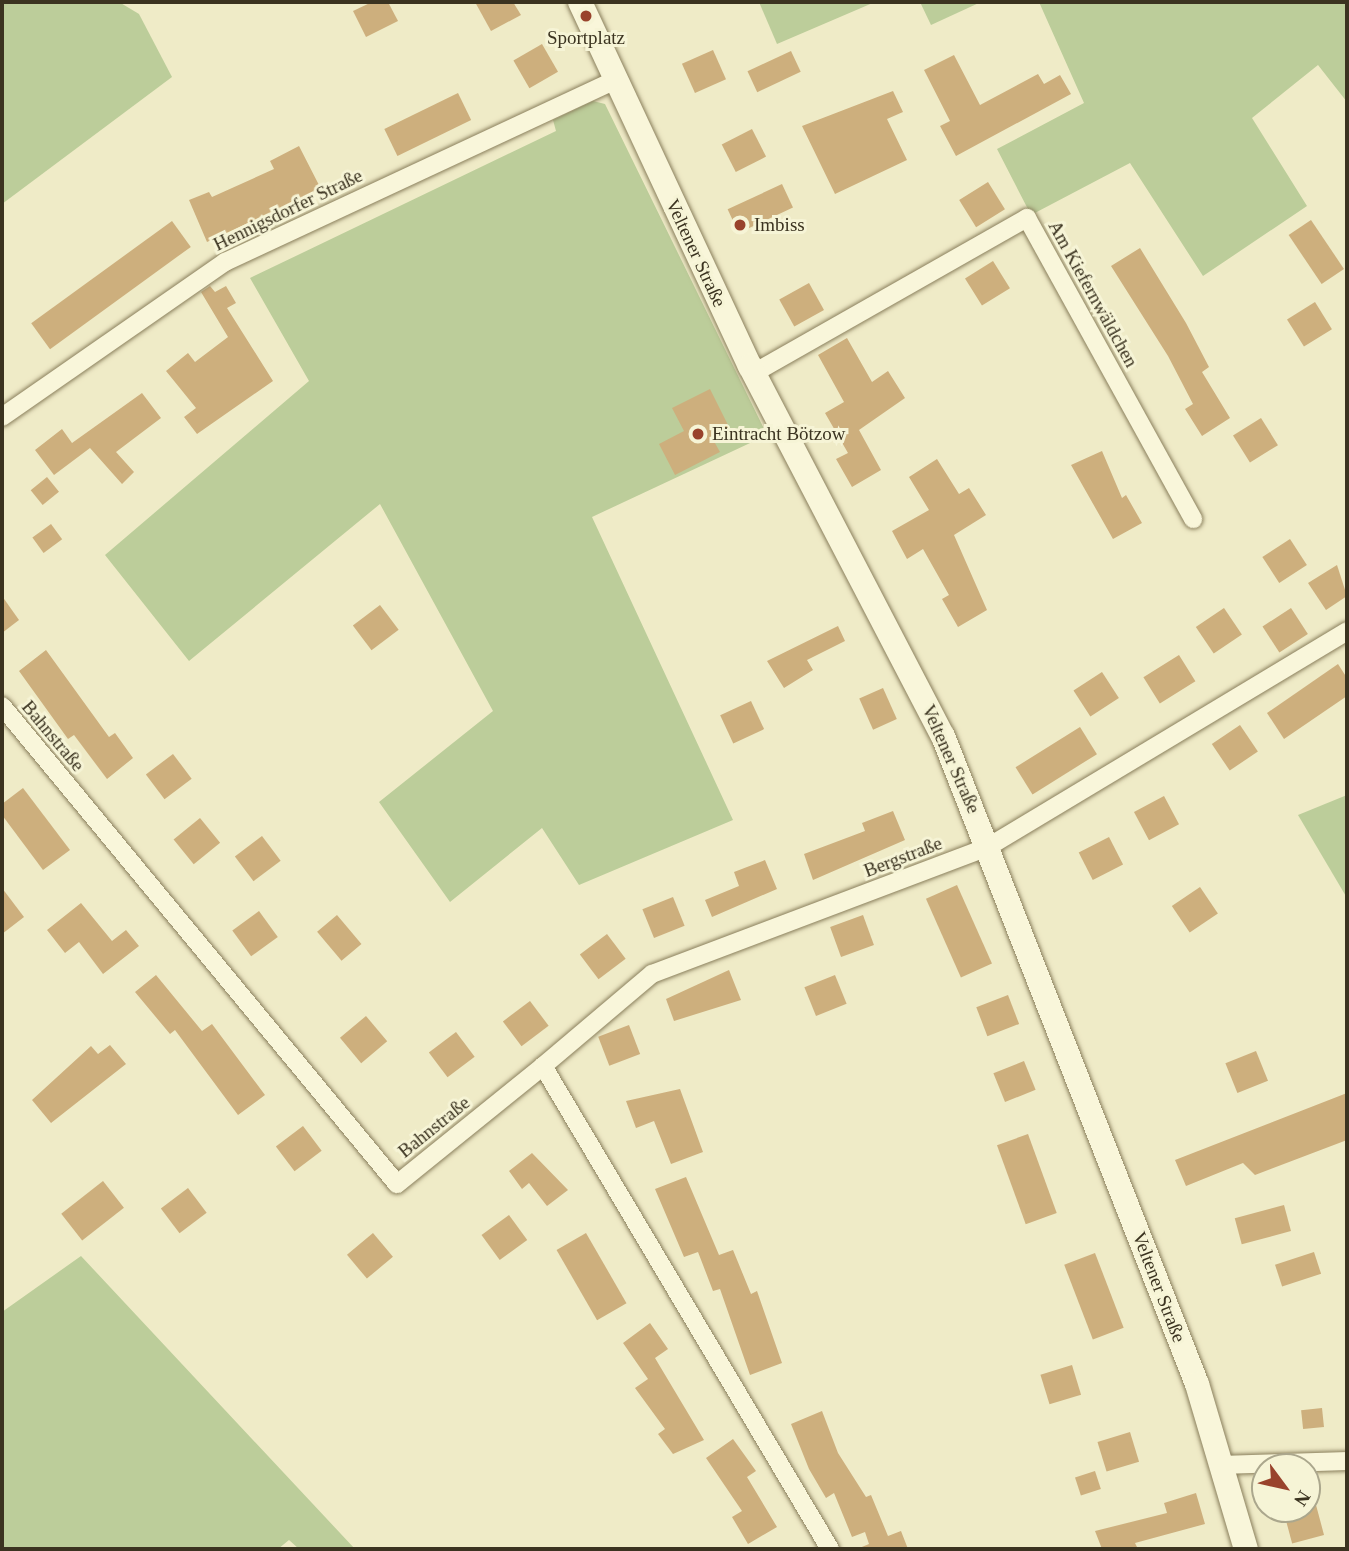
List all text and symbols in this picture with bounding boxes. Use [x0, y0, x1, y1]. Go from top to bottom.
marker: Sportplatz [578, 8, 594, 24]
place label: Sportplatz [547, 27, 625, 49]
street label: Hennigsdorfer Straße [210, 164, 366, 256]
street label: Veltener Straße [661, 195, 731, 311]
place label: Imbiss [754, 214, 805, 236]
marker: Imbiss [732, 217, 748, 233]
street label: Am Kiefernwäldchen [1043, 217, 1143, 371]
place label: Eintracht Bötzow [712, 423, 845, 445]
marker: Eintracht Bötzow [690, 426, 706, 442]
street label: Bahnstraße [17, 696, 89, 776]
street label: Veltener Straße [917, 701, 985, 817]
street label: Bergstraße [861, 832, 945, 882]
street label: Bahnstraße [394, 1091, 474, 1163]
street label: Veltener Straße [1127, 1228, 1191, 1346]
north arrow [1251, 1453, 1321, 1523]
text: N [1290, 1487, 1315, 1510]

